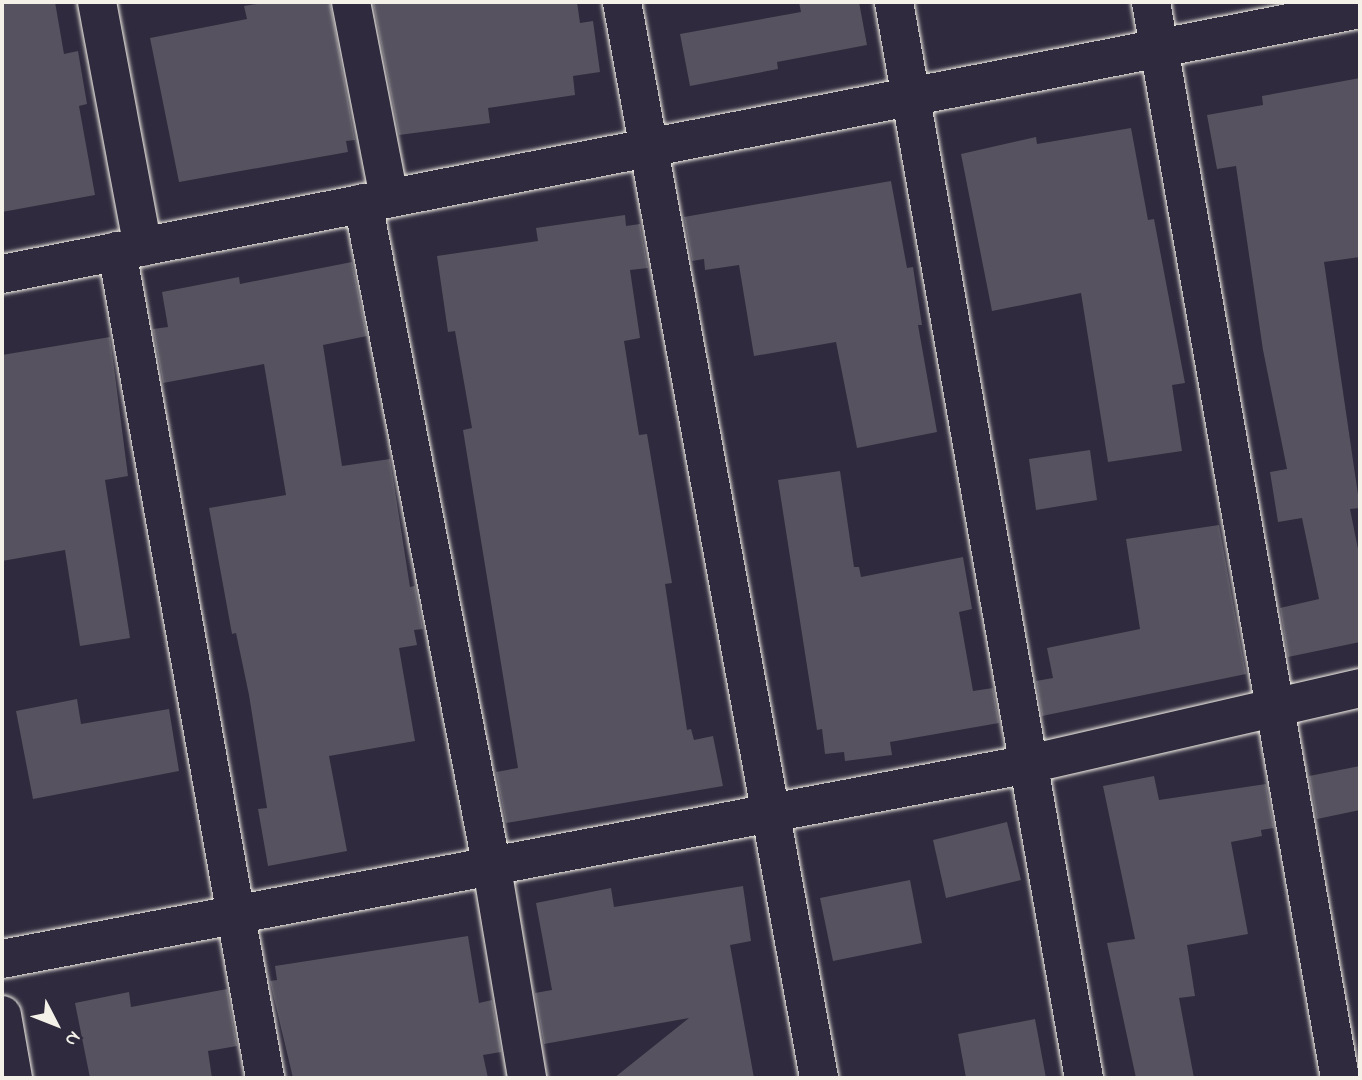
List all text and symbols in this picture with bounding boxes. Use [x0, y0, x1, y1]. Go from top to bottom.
north arrow [21, 989, 91, 1059]
text: N [58, 1025, 86, 1052]

